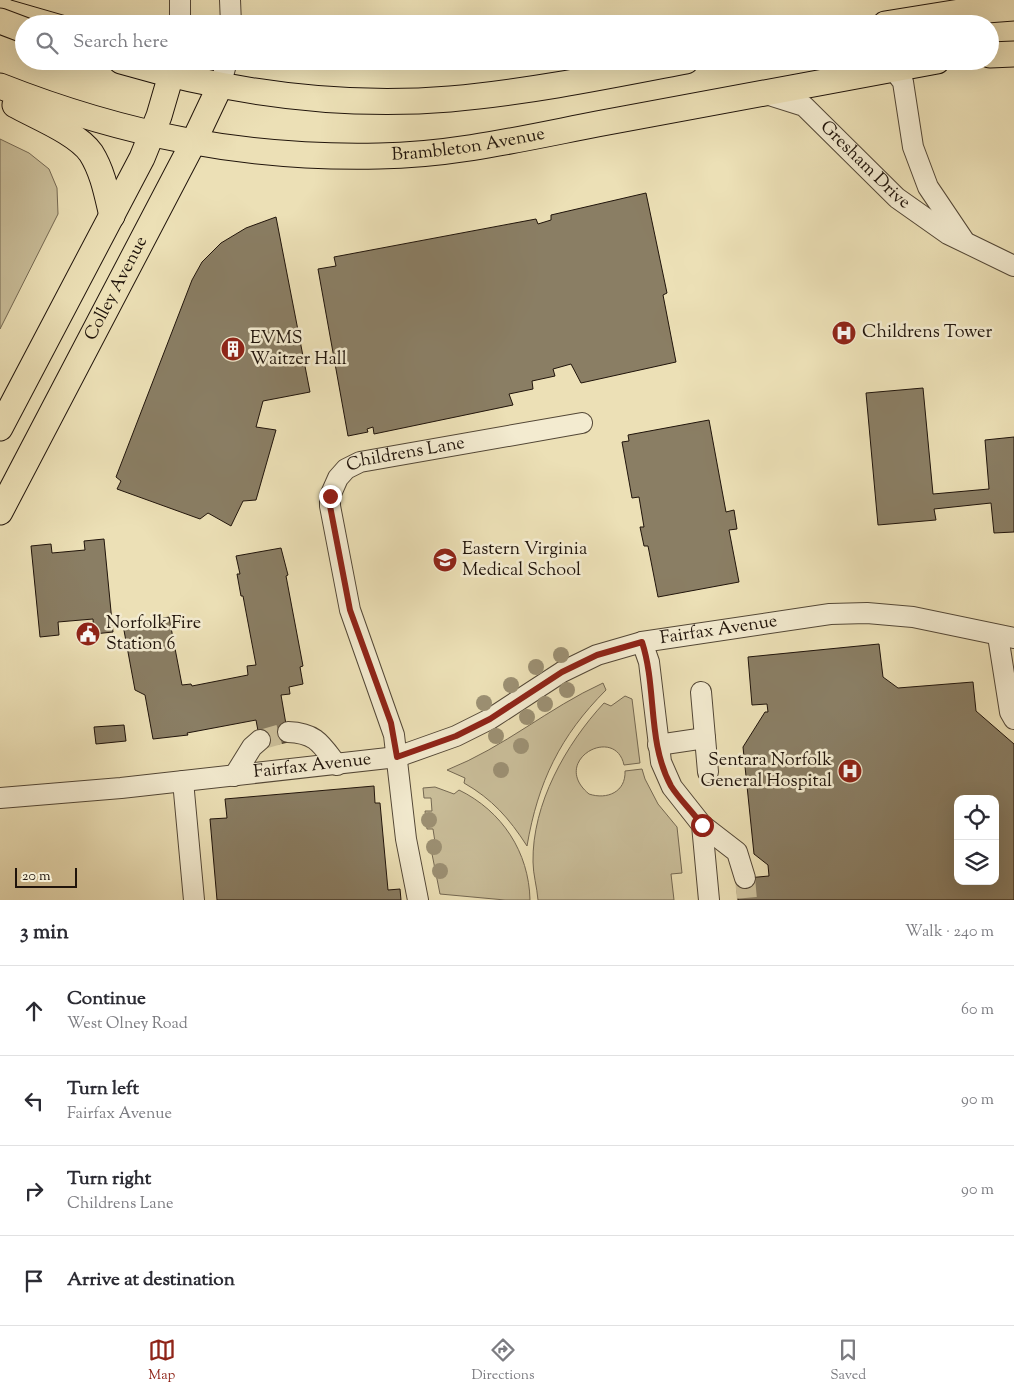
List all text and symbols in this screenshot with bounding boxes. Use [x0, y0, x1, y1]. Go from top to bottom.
search box [15, 15, 999, 70]
icon: search [33, 29, 61, 57]
text: Search here [73, 29, 168, 56]
street label: Gresham Drive [813, 115, 915, 216]
street label: Brambleton Avenue [391, 122, 547, 169]
street label: Colley Avenue [79, 232, 155, 346]
hospital icon: Childrens Tower [831, 320, 857, 346]
place label: Childrens Tower [862, 320, 992, 346]
place label: EVMS Waitzer Hall [250, 326, 347, 373]
building icon: EVMS Waitzer Hall [220, 336, 246, 362]
street label: Childrens Lane [342, 431, 467, 480]
route end [319, 485, 342, 508]
place label: Eastern Virginia Medical School [462, 537, 587, 584]
school or university icon: Eastern Virginia Medical School [432, 547, 458, 573]
street label: Fairfax Avenue [658, 609, 779, 652]
place label: Norfolk Fire Station 6 [106, 611, 201, 658]
public building icon: Norfolk Fire Station 6 [75, 621, 101, 647]
street label: Fairfax Avenue [252, 747, 373, 786]
place label: Sentara Norfolk General Hospital [700, 748, 832, 795]
hospital icon: Sentara Norfolk General Hospital [837, 758, 863, 784]
map controls [954, 795, 999, 885]
button: locate [954, 795, 999, 840]
route start [691, 814, 714, 837]
button: layers [954, 840, 999, 885]
scale bar [15, 865, 78, 888]
text: 20 m [22, 867, 51, 887]
text: 3 min [20, 918, 69, 948]
text: Walk · 240 m [905, 921, 994, 944]
text: Continue [67, 986, 146, 1013]
icon: ahead [20, 997, 48, 1025]
text: 60 m [961, 999, 994, 1022]
text: West Olney Road [67, 1013, 188, 1036]
text: Turn left [67, 1076, 139, 1103]
icon: left [20, 1087, 48, 1115]
text: 90 m [961, 1089, 994, 1112]
text: Fairfax Avenue [67, 1103, 172, 1126]
text: Turn right [67, 1166, 151, 1193]
icon: right [20, 1177, 48, 1205]
text: 90 m [961, 1179, 994, 1202]
text: Childrens Lane [67, 1193, 173, 1216]
icon: arrive [20, 1267, 48, 1295]
text: Arrive at destination [67, 1267, 235, 1294]
tab: Map [148, 1336, 176, 1386]
tab: Directions [471, 1336, 535, 1386]
tab: Saved [830, 1336, 866, 1386]

